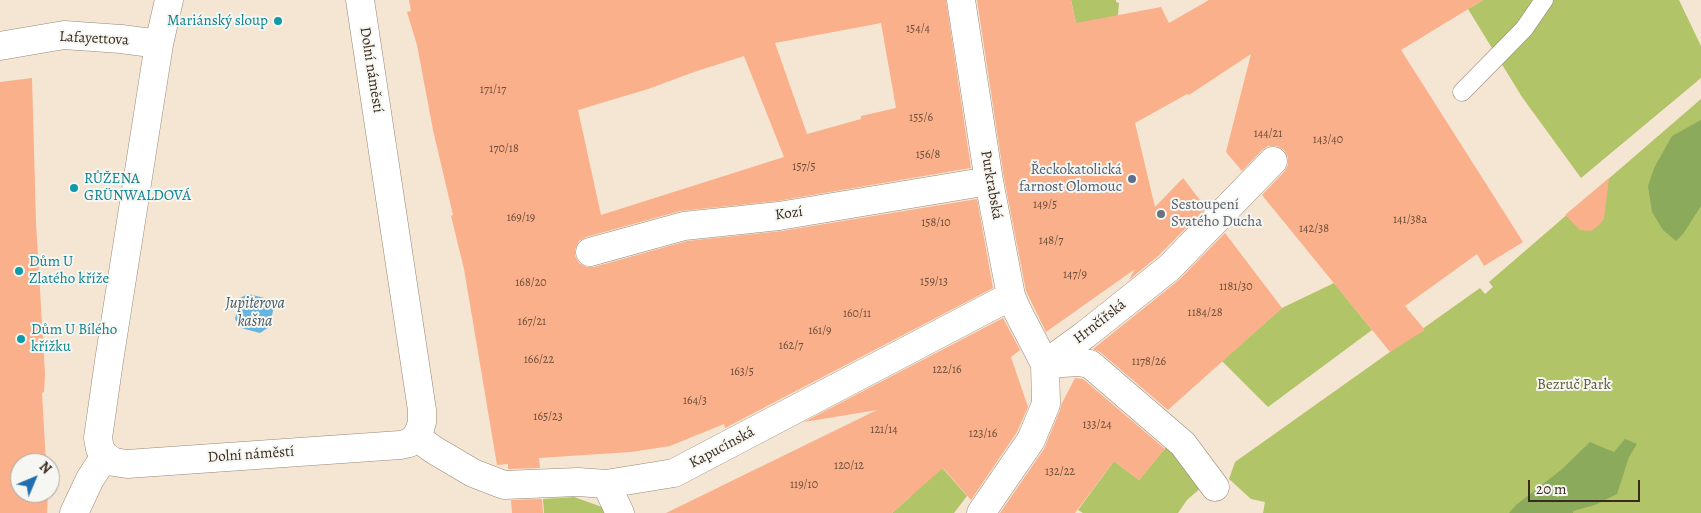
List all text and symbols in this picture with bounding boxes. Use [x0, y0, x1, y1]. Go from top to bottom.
place label: Mariánský sloup [167, 12, 268, 30]
marker: Mariánský sloup [272, 15, 284, 27]
house number: 154/4 [906, 22, 930, 36]
street label: Dolní náměstí [355, 26, 387, 114]
street label: Lafayettova [59, 28, 129, 50]
house number: 171/17 [480, 83, 506, 97]
house number: 155/6 [909, 111, 933, 125]
house number: 144/21 [1254, 127, 1282, 141]
house number: 143/40 [1313, 133, 1343, 147]
house number: 170/18 [489, 142, 519, 156]
house number: 156/8 [916, 148, 940, 162]
street label: Purkrabská [976, 149, 1006, 221]
house number: 157/5 [792, 160, 816, 174]
place label: Řeckokatolická farnost Olomouc [1019, 161, 1122, 196]
place label: RŮŽENA GRÜNWALDOVÁ [84, 170, 191, 205]
marker: Řeckokatolická farnost Olomouc [1126, 173, 1138, 185]
marker: RŮŽENA GRÜNWALDOVÁ [68, 182, 80, 194]
place label: Sestoupení Svatého Ducha [1171, 196, 1262, 231]
house number: 149/5 [1033, 198, 1057, 212]
street label: Kozí [774, 203, 804, 225]
marker: Sestoupení Svatého Ducha [1155, 208, 1167, 220]
house number: 169/19 [507, 211, 535, 225]
house number: 141/38a [1393, 213, 1427, 227]
house number: 158/10 [921, 216, 951, 230]
house number: 142/38 [1299, 222, 1329, 236]
house number: 148/7 [1039, 234, 1063, 248]
place label: Dům U Zlatého kříže [29, 253, 109, 288]
marker: Dům U Zlatého kříže [13, 265, 25, 277]
house number: 147/9 [1063, 268, 1087, 282]
house number: 159/13 [920, 275, 948, 289]
house number: 168/20 [515, 276, 547, 290]
house number: 1181/30 [1219, 280, 1253, 294]
water label: Jupiterova kašna [225, 294, 285, 332]
street label: Hrnčířská [1070, 296, 1130, 348]
house number: 1184/28 [1188, 306, 1222, 320]
house number: 160/11 [843, 307, 871, 321]
house number: 167/21 [518, 315, 546, 329]
place label: Dům U Bílého křížku [31, 321, 117, 356]
house number: 161/9 [808, 324, 832, 338]
marker: Dům U Bílého křížku [15, 333, 27, 345]
house number: 162/7 [779, 339, 803, 353]
house number: 166/22 [524, 353, 554, 367]
house number: 1178/26 [1132, 355, 1166, 369]
house number: 122/16 [932, 363, 962, 377]
house number: 163/5 [730, 365, 754, 379]
park label: Bezruč Park [1537, 376, 1611, 394]
house number: 164/3 [683, 394, 707, 408]
house number: 165/23 [533, 410, 563, 424]
house number: 133/24 [1082, 418, 1112, 432]
street label: Kapucínská [686, 423, 758, 473]
house number: 121/14 [870, 423, 898, 437]
house number: 123/16 [969, 427, 997, 441]
street label: Dolní náměstí [207, 443, 295, 467]
north arrow [10, 453, 60, 503]
text: N [35, 457, 56, 478]
house number: 120/12 [834, 459, 864, 473]
house number: 132/22 [1045, 465, 1075, 479]
scale bar [1531, 470, 1644, 502]
house number: 119/10 [790, 478, 818, 492]
text: 20 m [1536, 479, 1567, 499]

